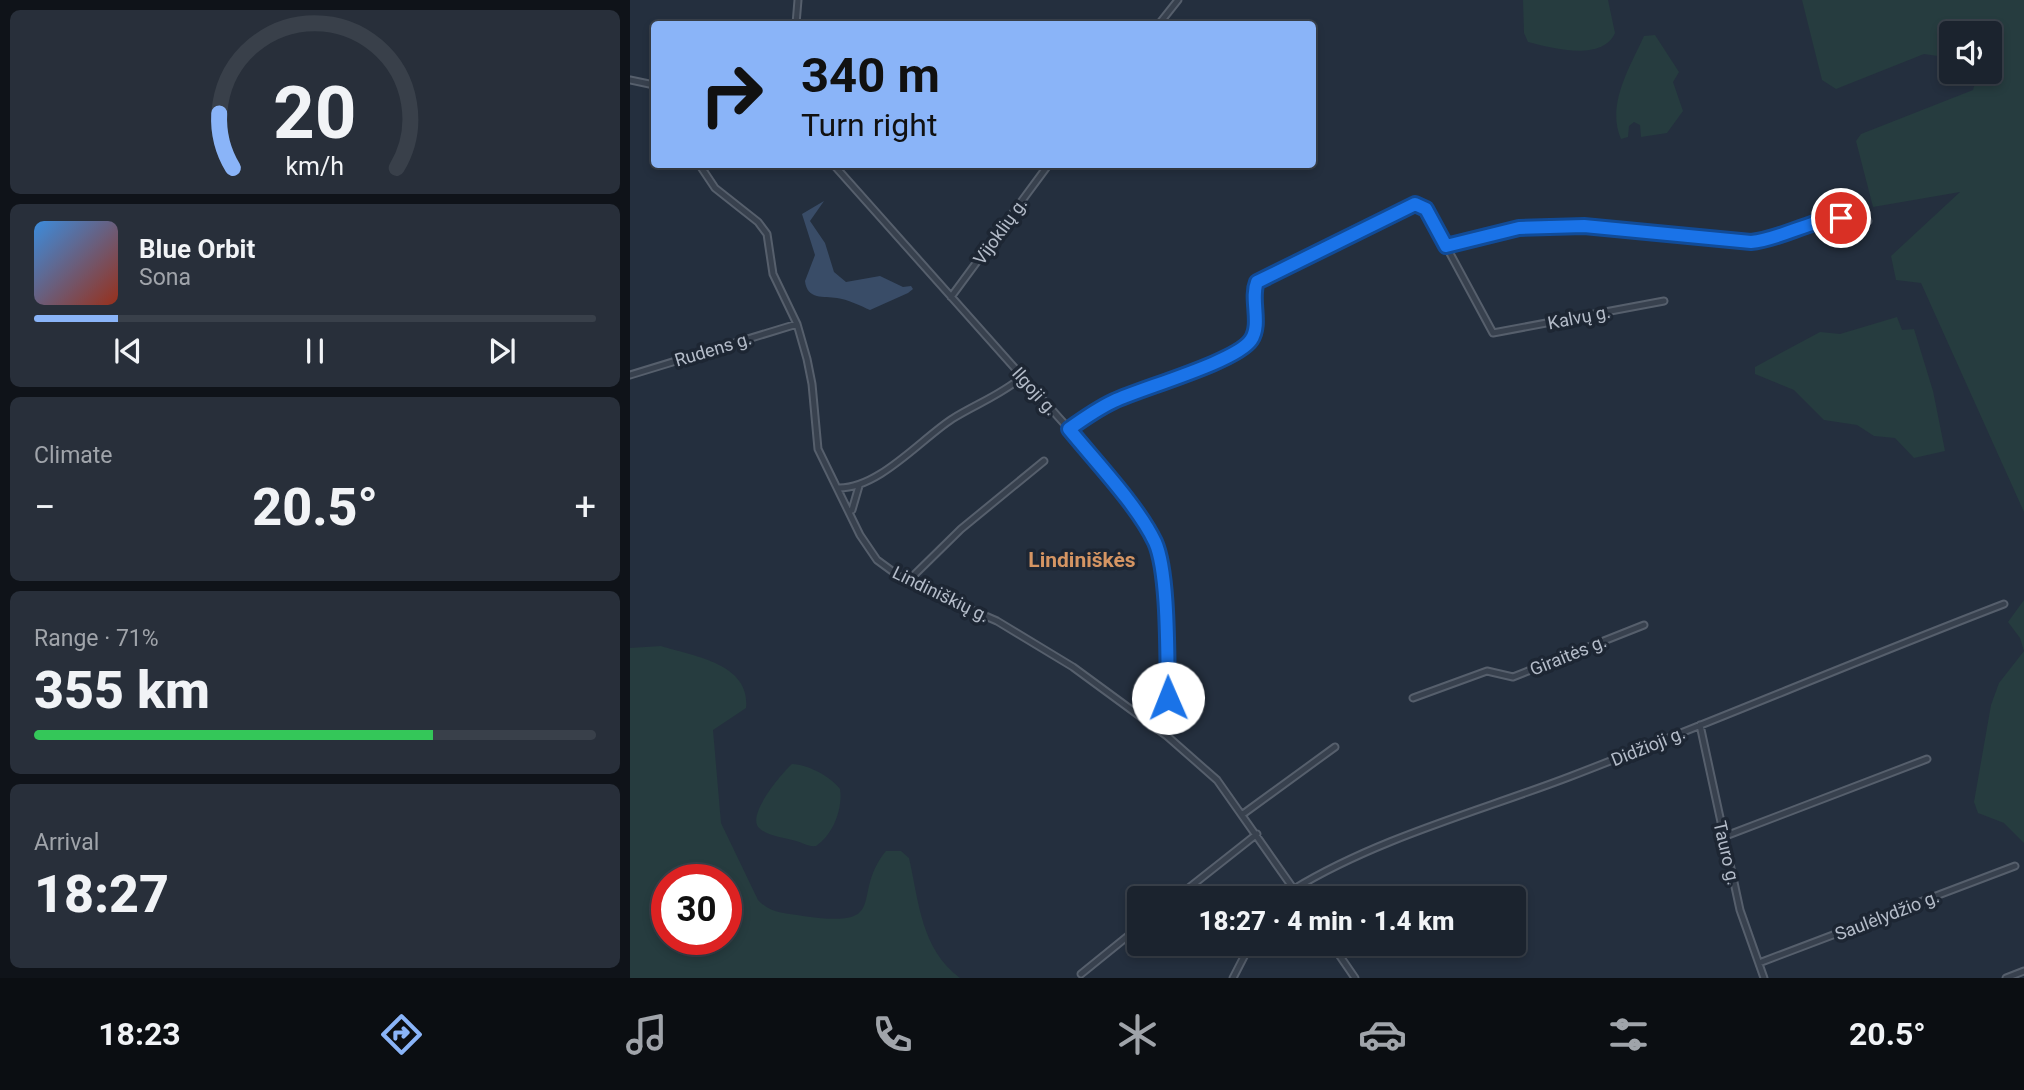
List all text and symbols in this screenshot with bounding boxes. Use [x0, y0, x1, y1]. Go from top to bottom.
map controls [1939, 21, 2002, 84]
button: sound [1939, 21, 2002, 84]
text: 340 m [801, 47, 940, 104]
icon: right [686, 49, 777, 140]
text: 20 [273, 70, 357, 156]
text: Turn right [801, 106, 937, 144]
text: km/h [286, 152, 344, 181]
pin [1811, 188, 1871, 248]
street label: Vijoklių g. [969, 193, 1031, 269]
icon: arrive [1822, 199, 1860, 237]
text: Blue Orbit [139, 234, 255, 264]
text: Sona [139, 264, 191, 291]
street label: Kalvų g. [1546, 301, 1612, 333]
street label: Rudens g. [672, 327, 754, 371]
icon: previous [109, 332, 147, 370]
icon: pause [296, 332, 334, 370]
icon: next [483, 332, 521, 370]
street label: Ilgoji g. [1008, 363, 1062, 419]
text: Climate [34, 442, 113, 469]
text: 20.5° [252, 477, 378, 538]
text: − [34, 485, 56, 529]
text: + [574, 485, 596, 529]
district label: Lindiniškės [1028, 548, 1136, 572]
street label: Lindiniškių g. [889, 562, 993, 626]
text: Range · 71% [34, 625, 159, 652]
street label: Giraitės g. [1527, 630, 1609, 680]
text: 355 km [34, 660, 210, 721]
position arrow [1131, 661, 1205, 735]
street label: Didžioji g. [1608, 722, 1688, 770]
street label: Tauro g. [1709, 819, 1745, 887]
text: Arrival [34, 829, 99, 856]
text: 18:27 [34, 864, 169, 925]
speed limit sign: 30 [651, 864, 742, 955]
street label: Saulėlydžio g. [1832, 885, 1942, 945]
text: 18:27 · 4 min · 1.4 km [1199, 906, 1454, 936]
icon: directions [377, 1010, 426, 1059]
icon: music [622, 1010, 671, 1059]
icon: phone [868, 1010, 917, 1059]
icon: climate [1113, 1010, 1162, 1059]
icon: car [1358, 1010, 1407, 1059]
icon: filters [1604, 1010, 1653, 1059]
text: 18:23 [98, 1015, 181, 1053]
text: 20.5° [1849, 1015, 1926, 1053]

